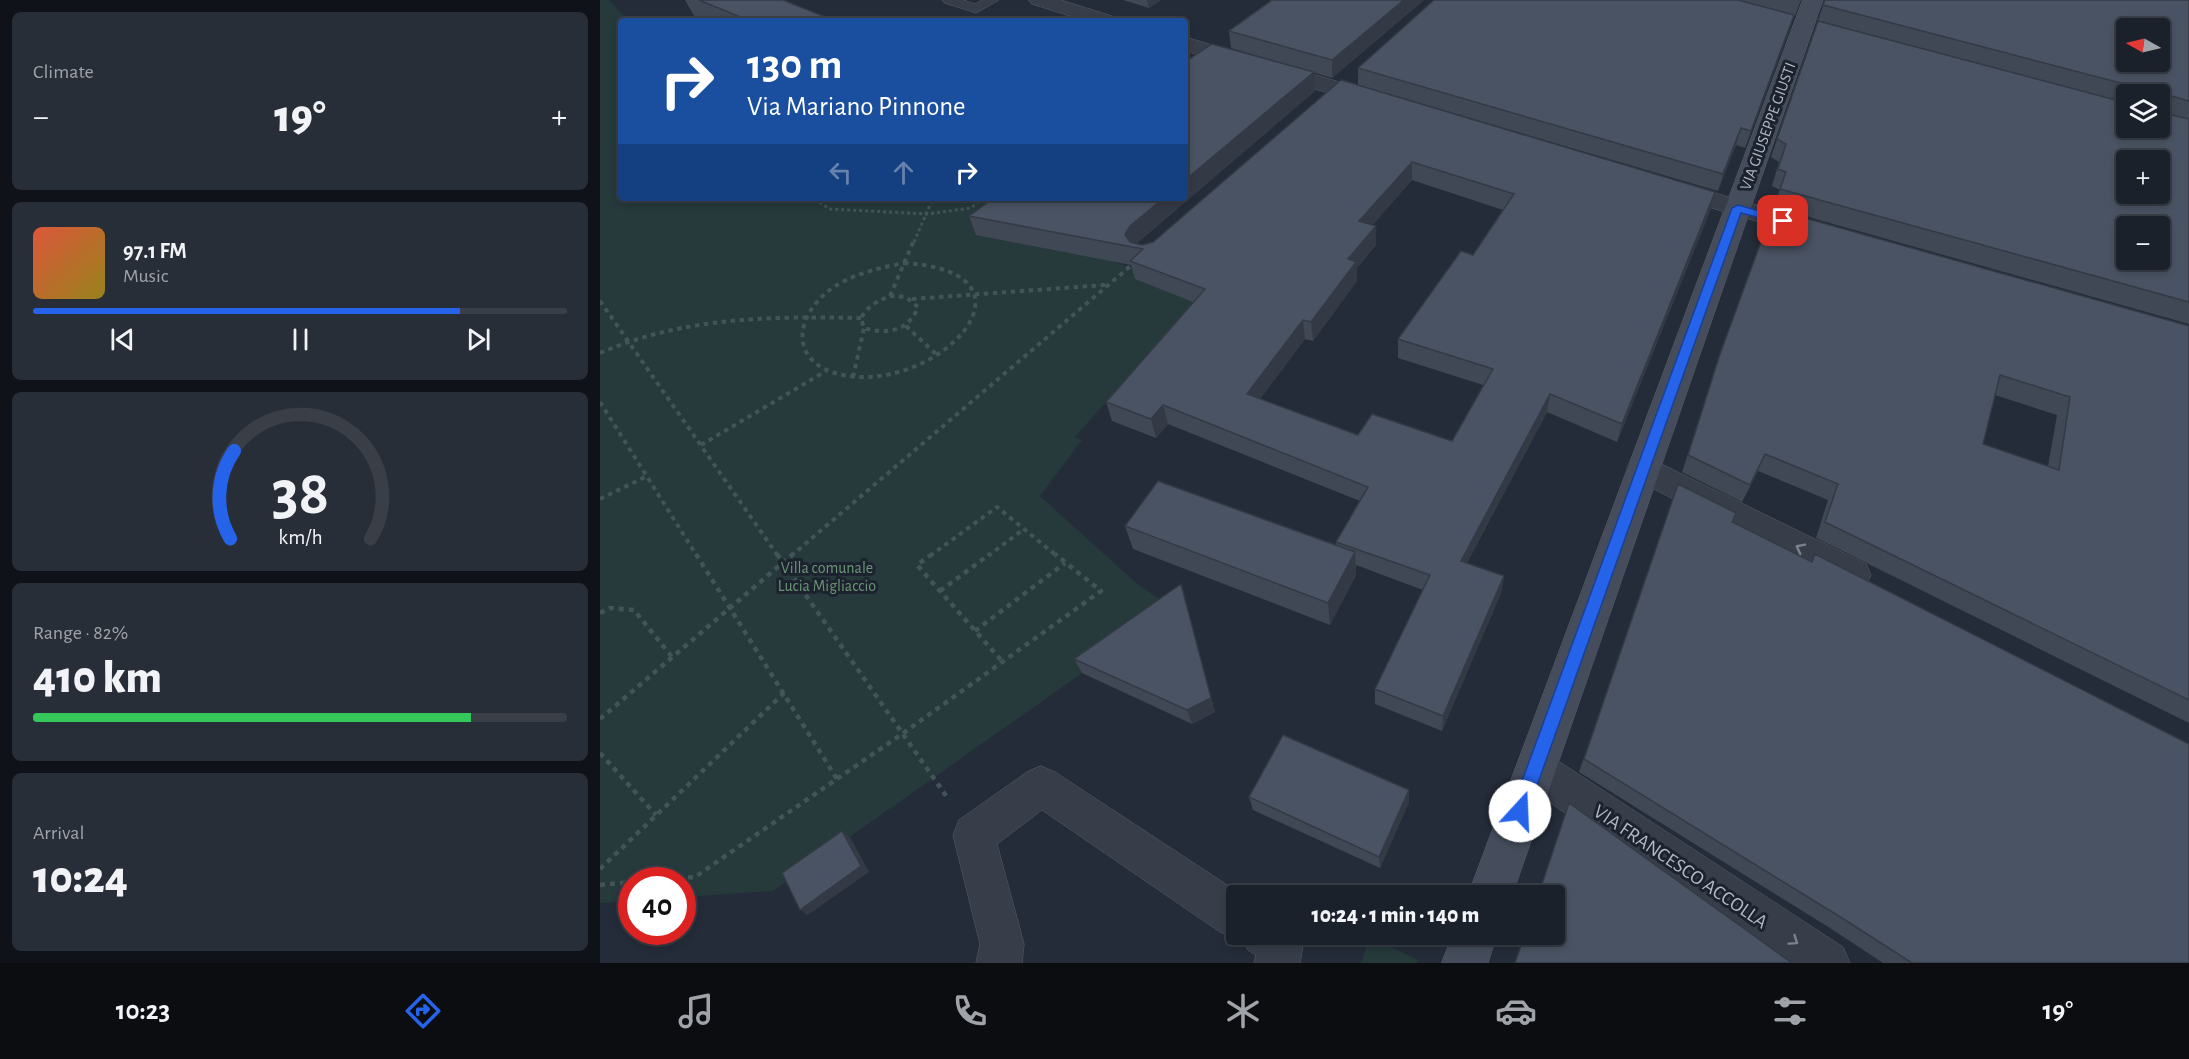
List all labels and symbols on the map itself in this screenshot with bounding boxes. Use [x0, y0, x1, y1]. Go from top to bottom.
north arrow [2116, 18, 2170, 72]
street label: VIA GIUSEPPE GIUSTI [1737, 60, 1798, 192]
pin [1757, 195, 1808, 246]
one-way arrow [1796, 544, 1806, 555]
park label: Villa comunale Lucia Migliaccio [778, 560, 876, 594]
position arrow [1488, 779, 1552, 843]
street label: VIA FRANCESCO ACCOLLA [1590, 801, 1771, 933]
speed limit sign: 40 [618, 867, 696, 945]
one-way arrow [1787, 934, 1798, 945]

